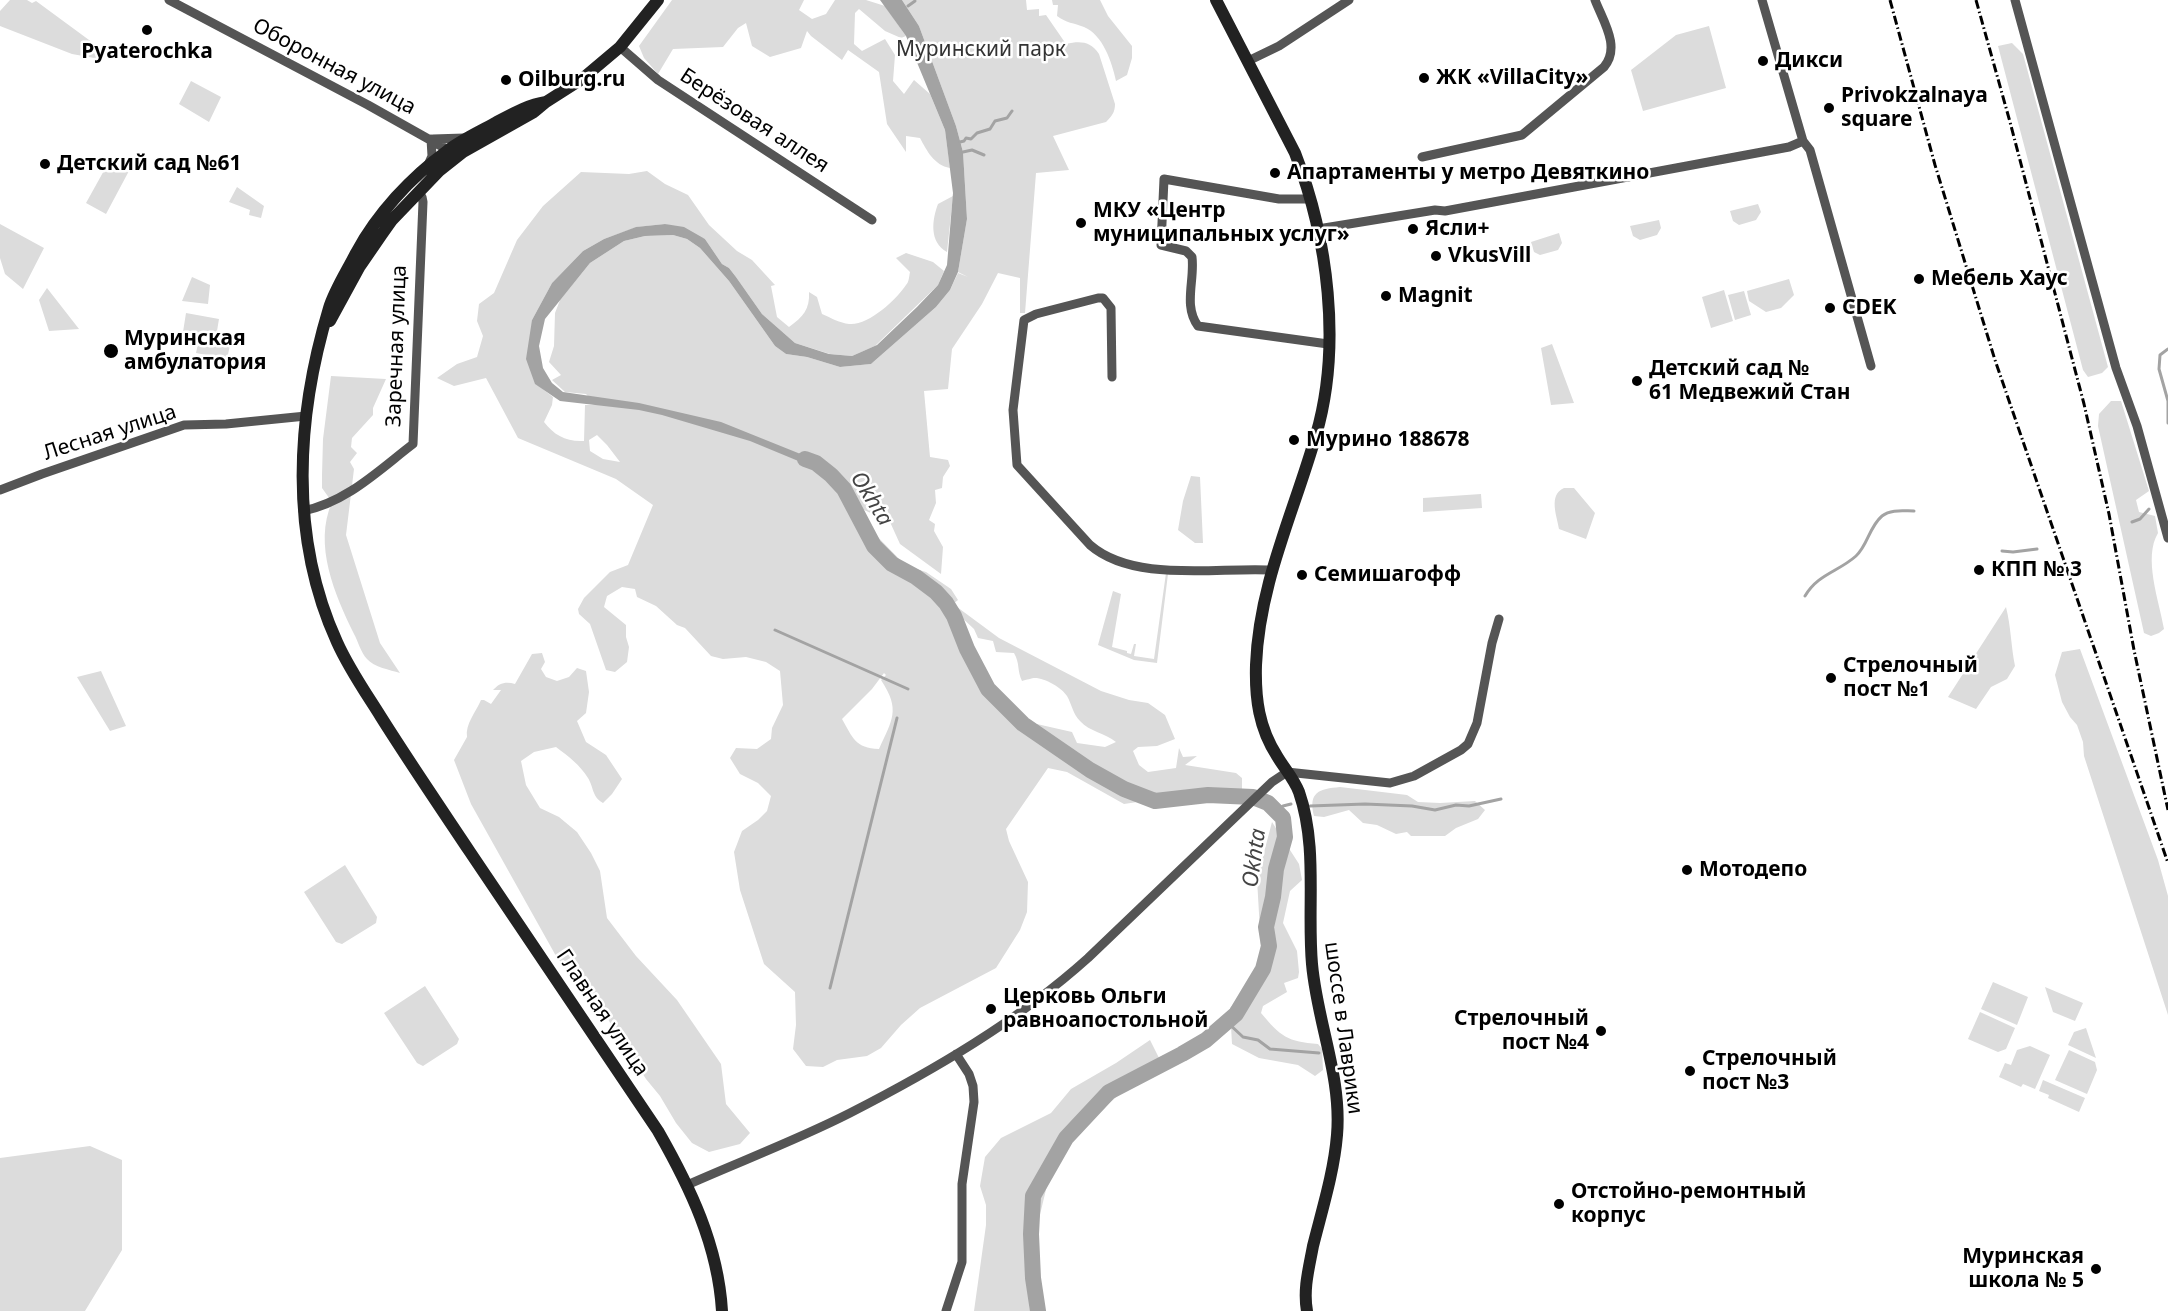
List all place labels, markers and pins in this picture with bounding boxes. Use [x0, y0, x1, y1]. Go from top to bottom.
marker: Pyaterochka [140, 23, 154, 37]
place label: Pyaterochka [81, 39, 213, 65]
place label: Дикси [1775, 48, 1843, 74]
marker: Дикси [1756, 54, 1770, 68]
place label: ЖК «VillaCity» [1436, 65, 1588, 91]
place label: Oilburg.ru [518, 67, 625, 93]
marker: ЖК «VillaCity» [1417, 71, 1431, 85]
marker: Oilburg.ru [499, 73, 513, 87]
place label: Privokzalnaya square [1841, 83, 1988, 133]
marker: Privokzalnaya square [1822, 101, 1836, 115]
place label: Детский сад №61 [57, 151, 241, 177]
marker: Детский сад №61 [38, 157, 52, 171]
place label: Апартаменты у метро Девяткино [1287, 160, 1649, 186]
marker: Апартаменты у метро Девяткино [1268, 166, 1282, 180]
place label: МКУ «Центр муниципальных услуг» [1093, 198, 1350, 248]
marker: МКУ «Центр муниципальных услуг» [1074, 216, 1088, 230]
place label: Ясли+ [1425, 216, 1490, 242]
marker: Ясли+ [1406, 222, 1420, 236]
place label: VkusVill [1448, 243, 1531, 269]
marker: VkusVill [1429, 249, 1443, 263]
place label: Мебель Хаус [1931, 266, 2068, 292]
marker: Мебель Хаус [1912, 272, 1926, 286]
place label: Magnit [1398, 283, 1473, 309]
marker: Magnit [1379, 289, 1393, 303]
place label: CDEK [1842, 295, 1897, 321]
marker: CDEK [1823, 301, 1837, 315]
place label: Муринская амбулатория [124, 326, 267, 376]
marker: Муринская амбулатория [102, 342, 120, 360]
place label: Детский сад № 61 Медвежий Стан [1649, 356, 1850, 406]
marker: Детский сад № 61 Медвежий Стан [1630, 374, 1644, 388]
place label: Мурино 188678 [1306, 427, 1470, 453]
marker: Мурино 188678 [1287, 433, 1301, 447]
place label: КПП № 3 [1991, 557, 2082, 583]
place label: Семишагофф [1314, 562, 1461, 588]
marker: КПП № 3 [1972, 563, 1986, 577]
marker: Семишагофф [1295, 568, 1309, 582]
place label: Стрелочный пост №1 [1843, 653, 1978, 703]
marker: Стрелочный пост №1 [1824, 671, 1838, 685]
place label: Мотодепо [1699, 857, 1807, 883]
marker: Мотодепо [1680, 863, 1694, 877]
place label: Церковь Ольги равноапостольной [1003, 984, 1208, 1034]
marker: Церковь Ольги равноапостольной [984, 1002, 998, 1016]
place label: Стрелочный пост №4 [1454, 1006, 1589, 1056]
marker: Стрелочный пост №4 [1594, 1024, 1608, 1038]
place label: Стрелочный пост №3 [1702, 1046, 1837, 1096]
marker: Стрелочный пост №3 [1683, 1064, 1697, 1078]
place label: Отстойно-ремонтный корпус [1571, 1179, 1806, 1229]
marker: Отстойно-ремонтный корпус [1552, 1197, 1566, 1211]
place label: Муринская школа № 5 [1962, 1244, 2084, 1294]
marker: Муринская школа № 5 [2089, 1262, 2103, 1276]

